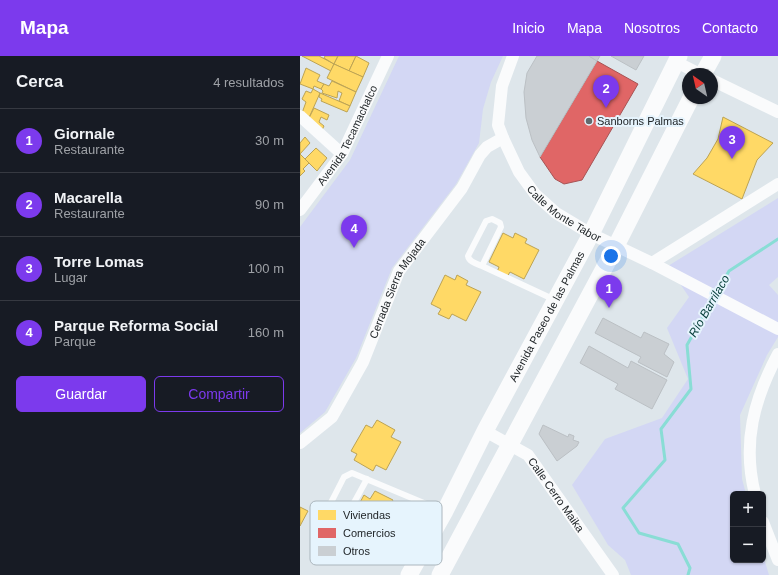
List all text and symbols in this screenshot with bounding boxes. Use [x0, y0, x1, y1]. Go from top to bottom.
text: Mapa [20, 17, 69, 38]
text: Inicio [512, 20, 545, 36]
text: Mapa [567, 20, 602, 36]
text: Nosotros [624, 20, 680, 36]
text: Contacto [702, 20, 758, 36]
north arrow [682, 68, 718, 104]
text: Cerca [16, 72, 63, 91]
text: 4 resultados [213, 75, 284, 90]
pin: 2 [593, 75, 619, 108]
street label: Avenida Tecamachalco [315, 83, 379, 188]
place label: Sanborns Palmas [597, 115, 684, 127]
marker: Sanborns Palmas [584, 116, 594, 126]
text: Giornale [54, 125, 115, 142]
pin: 3 [719, 126, 745, 159]
text: 1 [25, 133, 33, 148]
text: 30 m [255, 133, 284, 148]
text: Restaurante [54, 142, 125, 157]
street label: Calle Monte Tabor [525, 183, 603, 244]
text: Macarella [54, 189, 122, 206]
text: 2 [25, 197, 33, 212]
text: 90 m [255, 197, 284, 212]
text: Restaurante [54, 206, 125, 221]
pin: 4 [341, 215, 367, 248]
street label: Cerrada Sierra Mojada [367, 235, 428, 340]
your location [601, 246, 621, 266]
street label: Avenida Paseo de las Palmas [507, 249, 587, 384]
text: Torre Lomas [54, 253, 144, 270]
text: 3 [25, 261, 33, 276]
text: 100 m [248, 261, 284, 276]
text: Lugar [54, 270, 87, 285]
water label: Río Barrilaco [686, 272, 733, 340]
pin: 1 [596, 275, 622, 308]
text: Parque Reforma Social [54, 317, 218, 334]
text: 4 [25, 325, 33, 340]
text: 160 m [248, 325, 284, 340]
text: Parque [54, 334, 96, 349]
button: Guardar [16, 376, 146, 412]
button: Compartir [154, 376, 284, 412]
street label: Calle Cerro Maika [526, 455, 587, 535]
map controls [730, 491, 766, 563]
button: + [730, 491, 766, 527]
legend [310, 501, 442, 565]
text: Viviendas [343, 509, 391, 521]
text: Comercios [343, 527, 396, 539]
button: − [730, 527, 766, 563]
text: Otros [343, 545, 370, 557]

